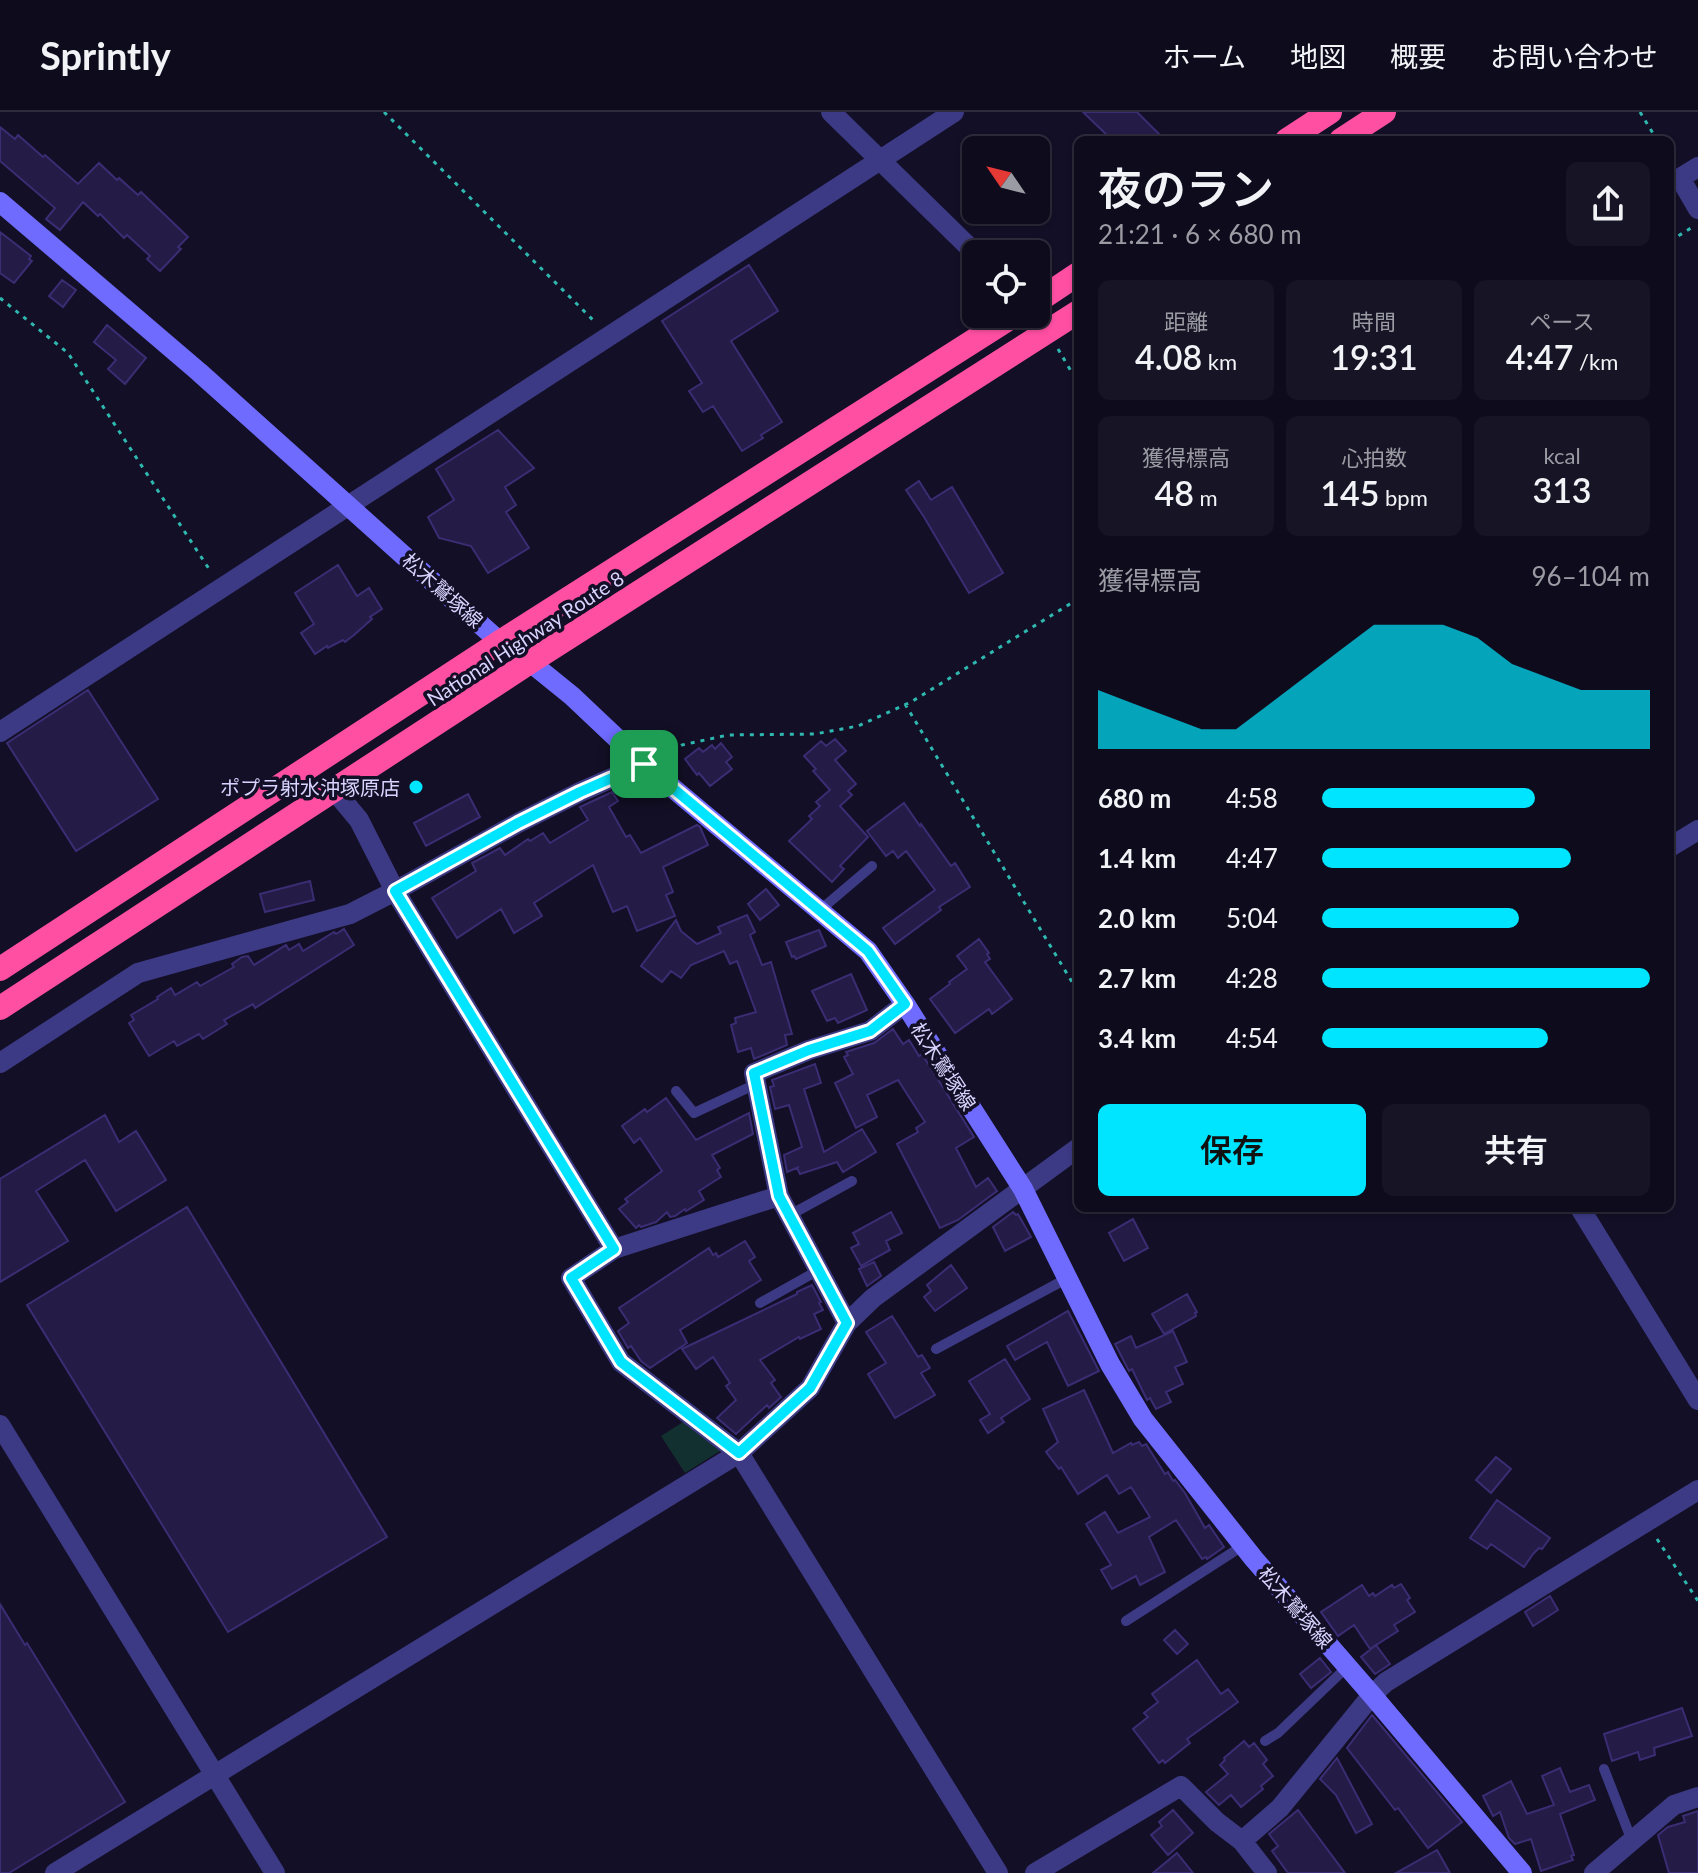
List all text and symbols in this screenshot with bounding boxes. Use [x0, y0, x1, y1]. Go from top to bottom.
text: Sprintly [40, 32, 171, 78]
text: ホーム [1163, 39, 1246, 73]
text: 地図 [1290, 39, 1346, 73]
text: 概要 [1390, 39, 1446, 73]
text: お問い合わせ [1490, 39, 1658, 73]
north arrow [962, 136, 1050, 224]
map controls [962, 136, 1050, 328]
text: 夜のラン [1098, 162, 1274, 214]
button: share [1566, 162, 1650, 246]
text: 21:21 · 6 × 680 m [1098, 218, 1302, 250]
button: locate [962, 240, 1050, 328]
text: 距離 [1164, 308, 1208, 335]
text: 時間 [1352, 308, 1396, 335]
text: ペース [1530, 308, 1594, 335]
text: 4.08 [1135, 336, 1202, 377]
text: 19:31 [1330, 336, 1418, 377]
text: 4:47 [1506, 336, 1573, 377]
text: km [1202, 348, 1237, 375]
text: /km [1573, 348, 1618, 375]
text: kcal [1543, 442, 1581, 469]
text: 獲得標高 [1142, 444, 1230, 471]
text: 心拍数 [1341, 444, 1407, 471]
text: 313 [1532, 469, 1592, 510]
text: 48 [1154, 472, 1194, 513]
text: 145 [1320, 472, 1379, 513]
text: m [1194, 484, 1218, 511]
text: bpm [1379, 484, 1428, 511]
street label: 松木鷲塚線 [398, 548, 488, 632]
text: 96–104 m [1531, 560, 1650, 592]
text: 獲得標高 [1098, 564, 1202, 596]
street label: National Highway Route 8 [422, 565, 628, 711]
pin [610, 730, 678, 798]
icon: arrive [622, 742, 666, 786]
place label: ポプラ射水沖塚原店 [220, 775, 400, 799]
marker: ポプラ射水沖塚原店 [407, 778, 425, 796]
text: 680 m [1098, 782, 1171, 814]
text: 4:58 [1226, 782, 1278, 814]
text: 1.4 km [1098, 842, 1176, 874]
text: 4:47 [1226, 842, 1278, 874]
text: 2.0 km [1098, 902, 1176, 934]
text: 5:04 [1226, 902, 1278, 934]
text: 2.7 km [1098, 962, 1176, 994]
text: 4:28 [1226, 962, 1278, 994]
street label: 松木鷲塚線 [907, 1018, 981, 1114]
text: 3.4 km [1098, 1022, 1176, 1054]
text: 4:54 [1226, 1022, 1278, 1054]
button: 保存 [1098, 1104, 1366, 1196]
button: 共有 [1382, 1104, 1650, 1196]
street label: 松木鷲塚線 [1254, 1561, 1338, 1653]

